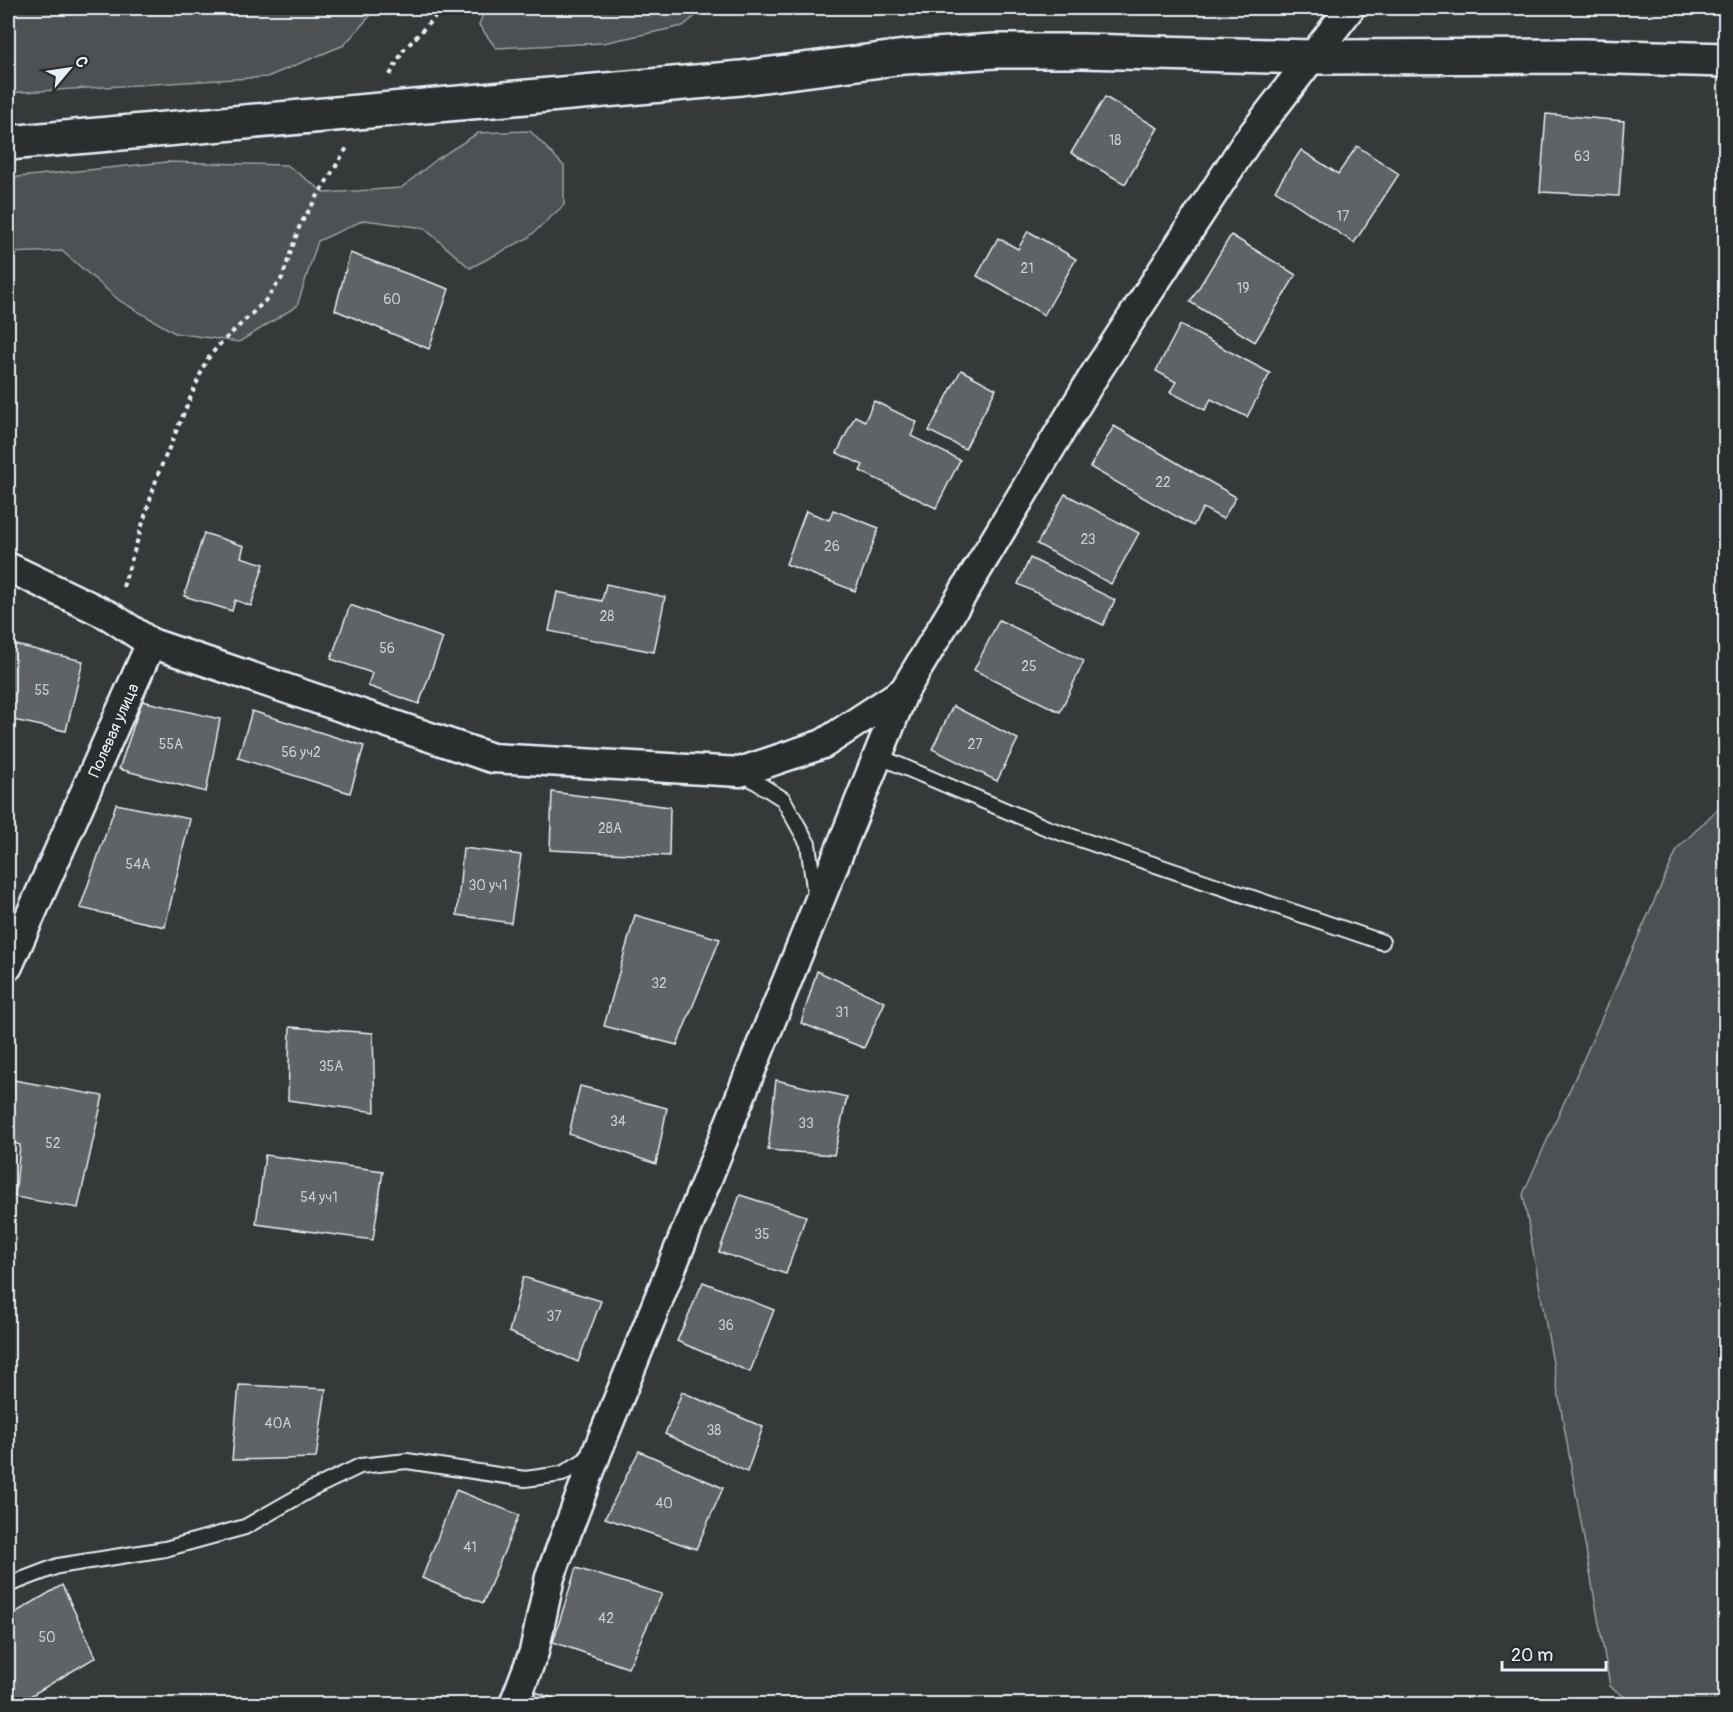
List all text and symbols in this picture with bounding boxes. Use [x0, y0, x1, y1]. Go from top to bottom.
north arrow [39, 39, 99, 99]
text: С [70, 53, 92, 71]
house number: 18 [1109, 132, 1121, 149]
house number: 63 [1574, 148, 1590, 165]
house number: 17 [1337, 208, 1350, 225]
house number: 21 [1020, 260, 1034, 277]
house number: 19 [1237, 280, 1249, 297]
house number: 60 [383, 291, 401, 308]
house number: 22 [1155, 474, 1171, 491]
house number: 23 [1080, 531, 1096, 548]
house number: 26 [824, 538, 840, 555]
house number: 28 [600, 608, 614, 625]
house number: 56 [379, 640, 395, 657]
house number: 25 [1021, 658, 1037, 675]
street label: Полевая улица [84, 680, 144, 780]
house number: 55 [34, 682, 50, 699]
house number: 55А [159, 736, 183, 753]
house number: 27 [967, 736, 983, 753]
house number: 56 уч2 [281, 744, 321, 761]
house number: 28А [598, 820, 622, 837]
house number: 54А [126, 856, 150, 873]
house number: 30 уч1 [469, 877, 507, 894]
house number: 32 [651, 975, 667, 992]
house number: 31 [835, 1004, 849, 1021]
house number: 35А [319, 1058, 343, 1075]
house number: 34 [610, 1113, 626, 1130]
house number: 33 [798, 1115, 814, 1132]
house number: 52 [45, 1135, 61, 1152]
house number: 54 уч1 [300, 1189, 338, 1206]
house number: 35 [754, 1226, 770, 1243]
house number: 37 [546, 1308, 562, 1325]
house number: 36 [718, 1317, 734, 1334]
house number: 40А [265, 1415, 291, 1432]
house number: 38 [707, 1422, 721, 1439]
house number: 40 [655, 1495, 673, 1512]
house number: 41 [463, 1539, 477, 1556]
house number: 42 [598, 1610, 614, 1627]
house number: 50 [38, 1629, 56, 1646]
scale bar [1502, 1634, 1606, 1672]
text: 20 m [1511, 1644, 1553, 1667]

